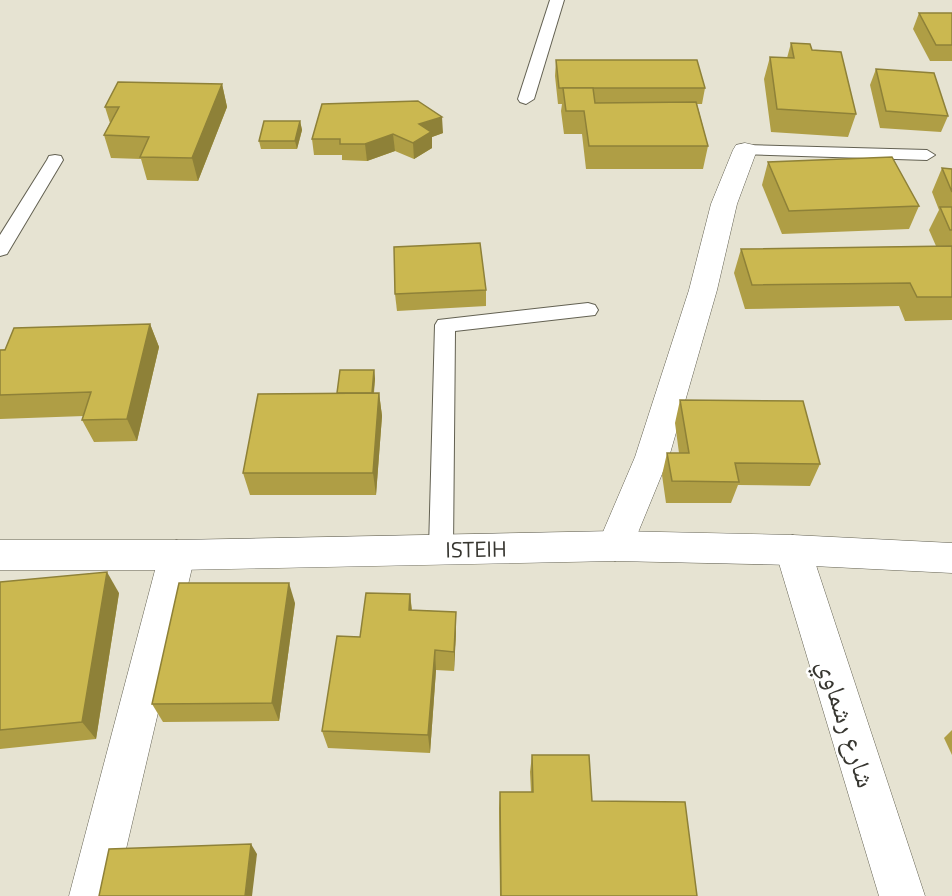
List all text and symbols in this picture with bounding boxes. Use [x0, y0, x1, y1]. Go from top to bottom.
street label: ISTEIH [445, 531, 507, 567]
street label: شارع رشماوي [806, 654, 888, 793]

